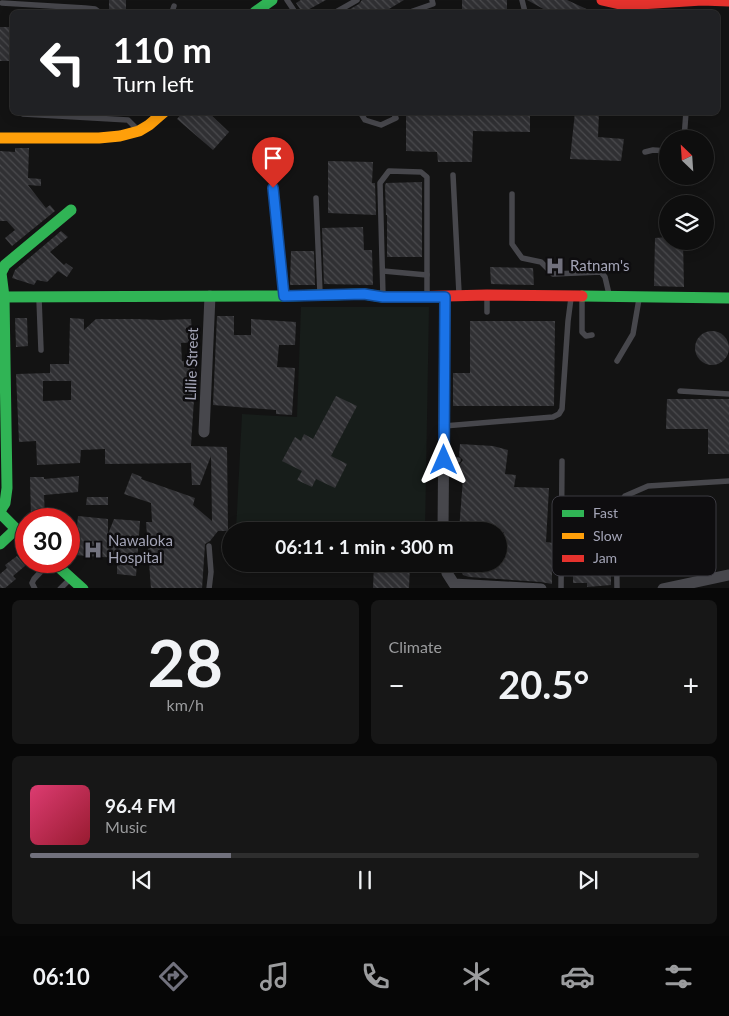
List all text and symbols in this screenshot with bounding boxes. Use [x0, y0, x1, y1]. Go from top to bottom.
text: 110 m [113, 28, 212, 70]
icon: left [30, 30, 95, 95]
text: Turn left [113, 70, 194, 97]
north arrow [659, 130, 714, 185]
map controls [659, 130, 714, 250]
pin [252, 137, 294, 188]
icon: arrive [259, 144, 287, 172]
button: layers [659, 195, 714, 250]
hospital icon: Ratnam's [544, 255, 566, 277]
place label: Ratnam's [570, 256, 629, 274]
street label: Lillie Street [181, 326, 201, 401]
position arrow [417, 433, 469, 485]
legend [552, 496, 716, 576]
text: Fast [593, 504, 618, 521]
speed limit sign: 30 [15, 508, 80, 573]
text: Slow [593, 527, 623, 544]
place label: Nawaloka Hospital [108, 531, 173, 566]
text: 06:11 · 1 min · 300 m [275, 535, 454, 558]
hospital icon: Nawaloka Hospital [82, 539, 104, 561]
text: Jam [593, 549, 617, 566]
text: 28 [148, 623, 223, 701]
text: Climate [389, 637, 442, 656]
text: 20.5° [498, 661, 589, 707]
text: − [389, 668, 405, 702]
text: + [683, 668, 699, 702]
text: km/h [167, 695, 204, 714]
text: 96.4 FM [105, 794, 176, 817]
text: Music [105, 817, 147, 836]
icon: previous [128, 866, 156, 894]
icon: pause [351, 866, 379, 894]
icon: next [574, 866, 602, 894]
icon: directions [156, 959, 191, 994]
icon: music [257, 959, 292, 994]
icon: phone [358, 959, 393, 994]
icon: climate [459, 959, 494, 994]
icon: car [560, 959, 595, 994]
icon: filters [661, 959, 696, 994]
text: 06:10 [33, 963, 90, 990]

